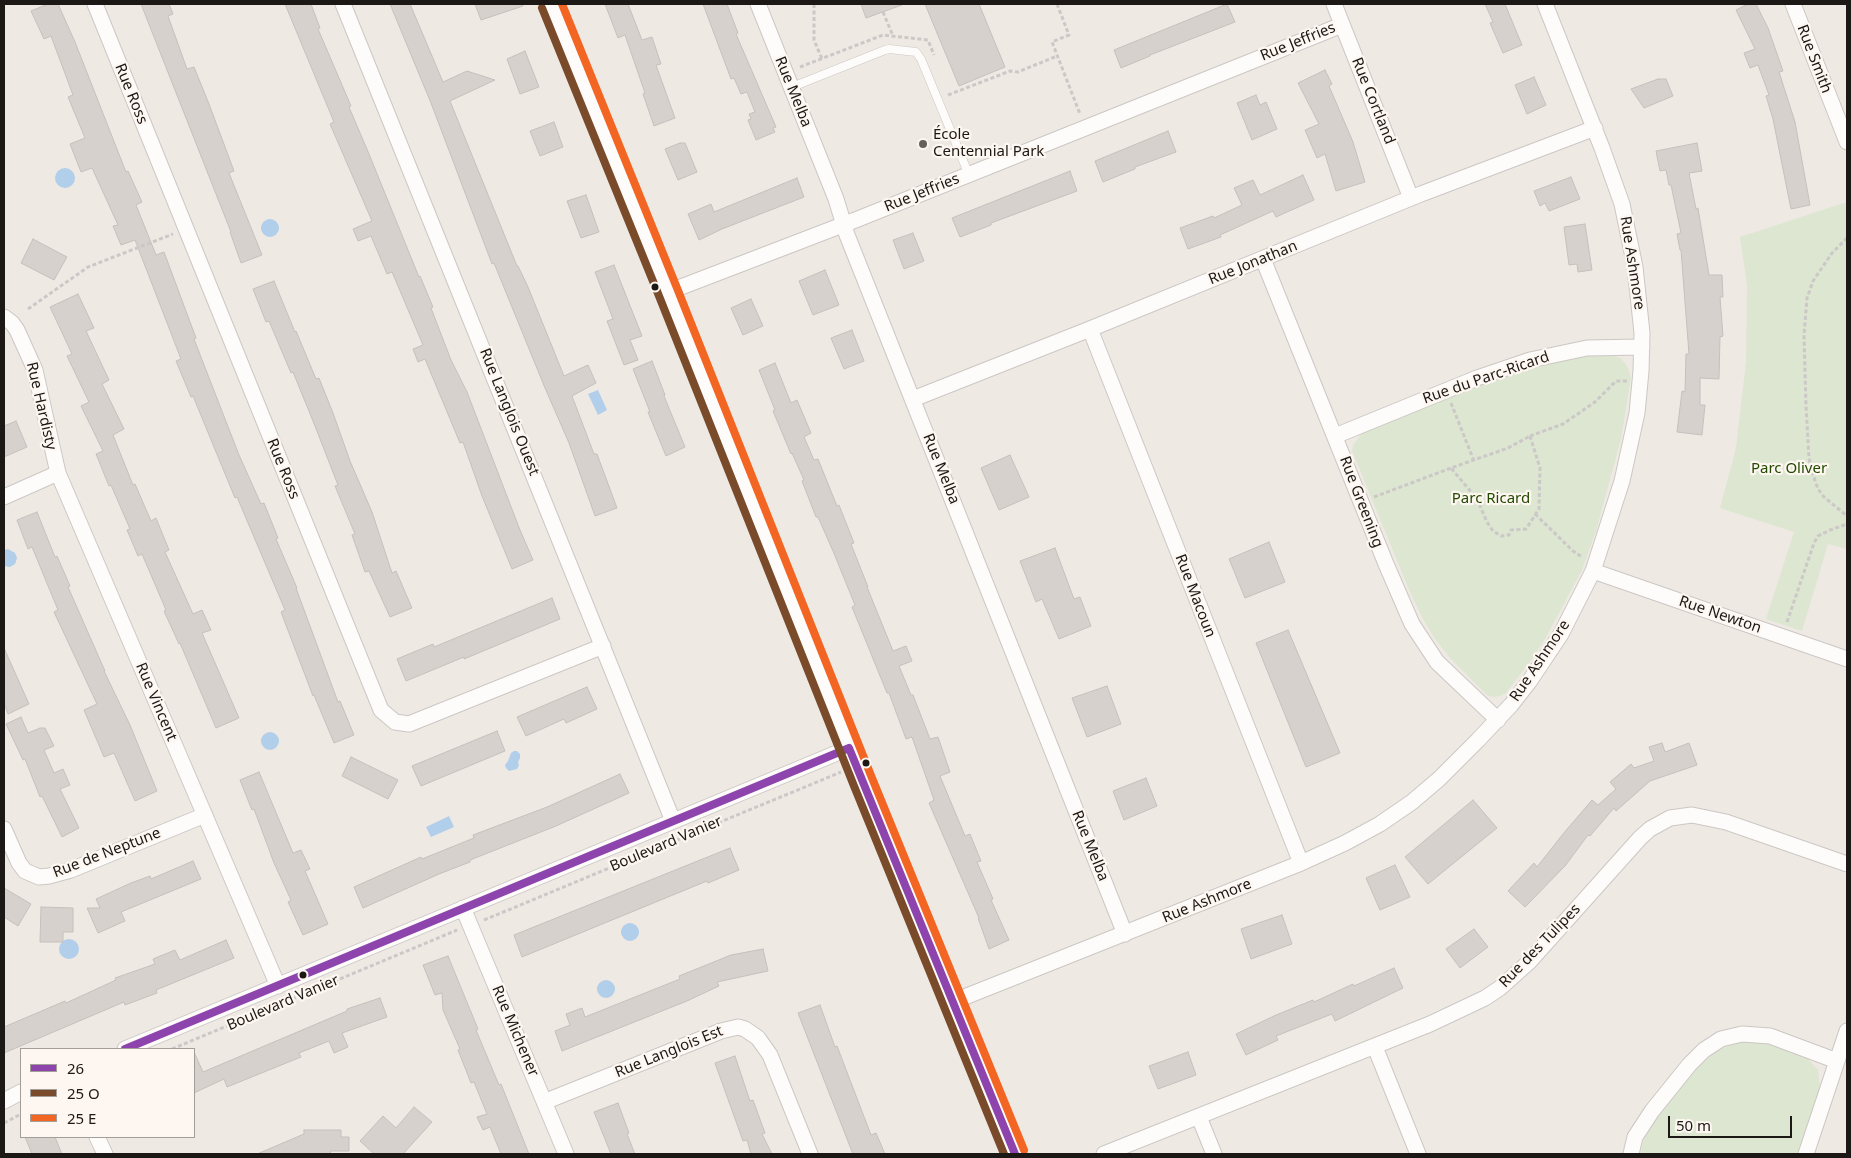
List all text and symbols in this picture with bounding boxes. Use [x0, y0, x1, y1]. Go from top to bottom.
street label: Rue Jeffries [1258, 19, 1338, 65]
street label: Rue Smith [1793, 22, 1835, 96]
street label: Rue Melba [771, 54, 815, 130]
street label: Rue Cortland [1347, 55, 1399, 147]
street label: Rue Ross [111, 61, 151, 127]
place label: École Centennial Park [933, 126, 1044, 161]
marker: École Centennial Park [917, 138, 929, 150]
street label: Rue Jeffries [882, 170, 962, 216]
street label: Rue Ashmore [1616, 215, 1648, 311]
street label: Rue Jonathan [1206, 237, 1300, 289]
unlabelled marker [650, 282, 660, 292]
street label: Rue Langlois Ouest [475, 346, 543, 478]
street label: Rue du Parc-Ricard [1420, 348, 1552, 408]
street label: Rue Hardisty [22, 360, 60, 452]
street label: Rue Melba [919, 431, 963, 507]
street label: Rue Ross [263, 436, 303, 502]
street label: Rue Greening [1335, 454, 1387, 550]
park label: Parc Oliver [1751, 460, 1827, 478]
park label: Parc Ricard [1452, 490, 1530, 508]
street label: Rue Macoun [1171, 552, 1219, 640]
street label: Rue Newton [1676, 592, 1764, 638]
street label: Rue Ashmore [1506, 617, 1574, 705]
street label: Rue Vincent [131, 660, 181, 744]
unlabelled marker [861, 758, 871, 768]
street label: Rue Melba [1068, 808, 1112, 884]
street label: Boulevard Vanier [607, 812, 725, 876]
street label: Rue de Neptune [51, 824, 163, 882]
street label: Rue Ashmore [1160, 875, 1254, 927]
street label: Rue des Tulipes [1496, 900, 1584, 992]
unlabelled marker [298, 970, 308, 980]
street label: Boulevard Vanier [224, 971, 342, 1035]
street label: Rue Michener [488, 983, 542, 1079]
street label: Rue Langlois Est [613, 1022, 725, 1082]
legend [20, 1048, 195, 1138]
text: 26 [67, 1058, 84, 1078]
text: 25 O [67, 1083, 100, 1103]
scale bar [1671, 1106, 1795, 1138]
text: 25 E [67, 1108, 96, 1128]
text: 50 m [1676, 1115, 1711, 1135]

